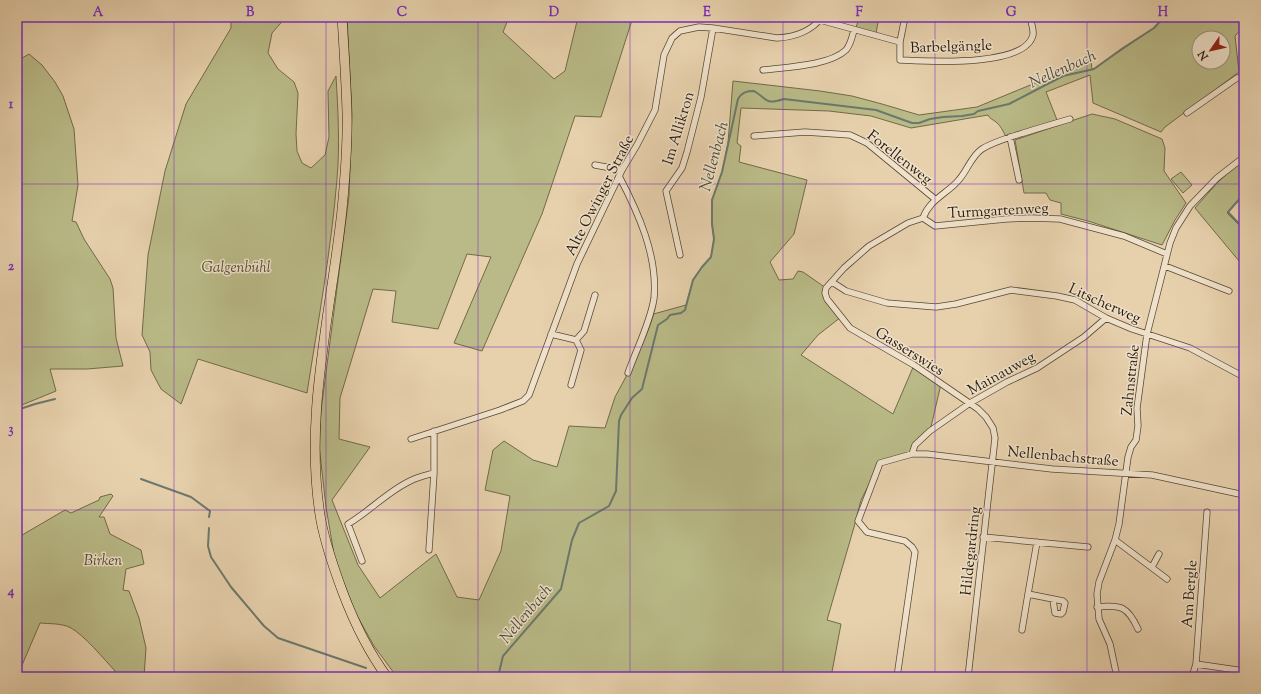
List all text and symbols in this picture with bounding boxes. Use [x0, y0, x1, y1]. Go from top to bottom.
text: A [93, 4, 104, 22]
text: B [246, 4, 255, 22]
text: C [397, 4, 407, 22]
text: D [549, 4, 559, 22]
text: E [703, 4, 711, 22]
text: F [855, 4, 863, 22]
text: G [1006, 4, 1017, 22]
text: H [1158, 4, 1169, 22]
north arrow [1191, 30, 1231, 70]
street label: Barbelgängle [910, 36, 992, 59]
water label: Nellenbach [1026, 45, 1101, 95]
text: N [1194, 47, 1213, 64]
street label: Im Allikron [658, 89, 701, 168]
text: 1 [9, 96, 14, 114]
water label: Nellenbach [695, 119, 736, 194]
street label: Forellenweg [862, 126, 936, 190]
street label: Alte Owinger Straße [561, 132, 640, 260]
street label: Turmgartenweg [947, 198, 1049, 225]
text: 2 [8, 258, 15, 276]
park label: Galgenbühl [201, 258, 271, 279]
street label: Litscherweg [1065, 279, 1144, 330]
street label: Gasserswies [871, 323, 948, 382]
street label: Zahnstraße [1117, 344, 1146, 417]
street label: Mainauweg [964, 347, 1039, 401]
text: 3 [8, 421, 14, 439]
street label: Nellenbachstraße [1006, 442, 1119, 473]
street label: Hildegardring [956, 506, 987, 597]
park label: Birken [84, 551, 122, 572]
street label: Am Bergle [1178, 559, 1203, 629]
water label: Nellenbach [495, 580, 559, 649]
text: 4 [7, 583, 15, 601]

